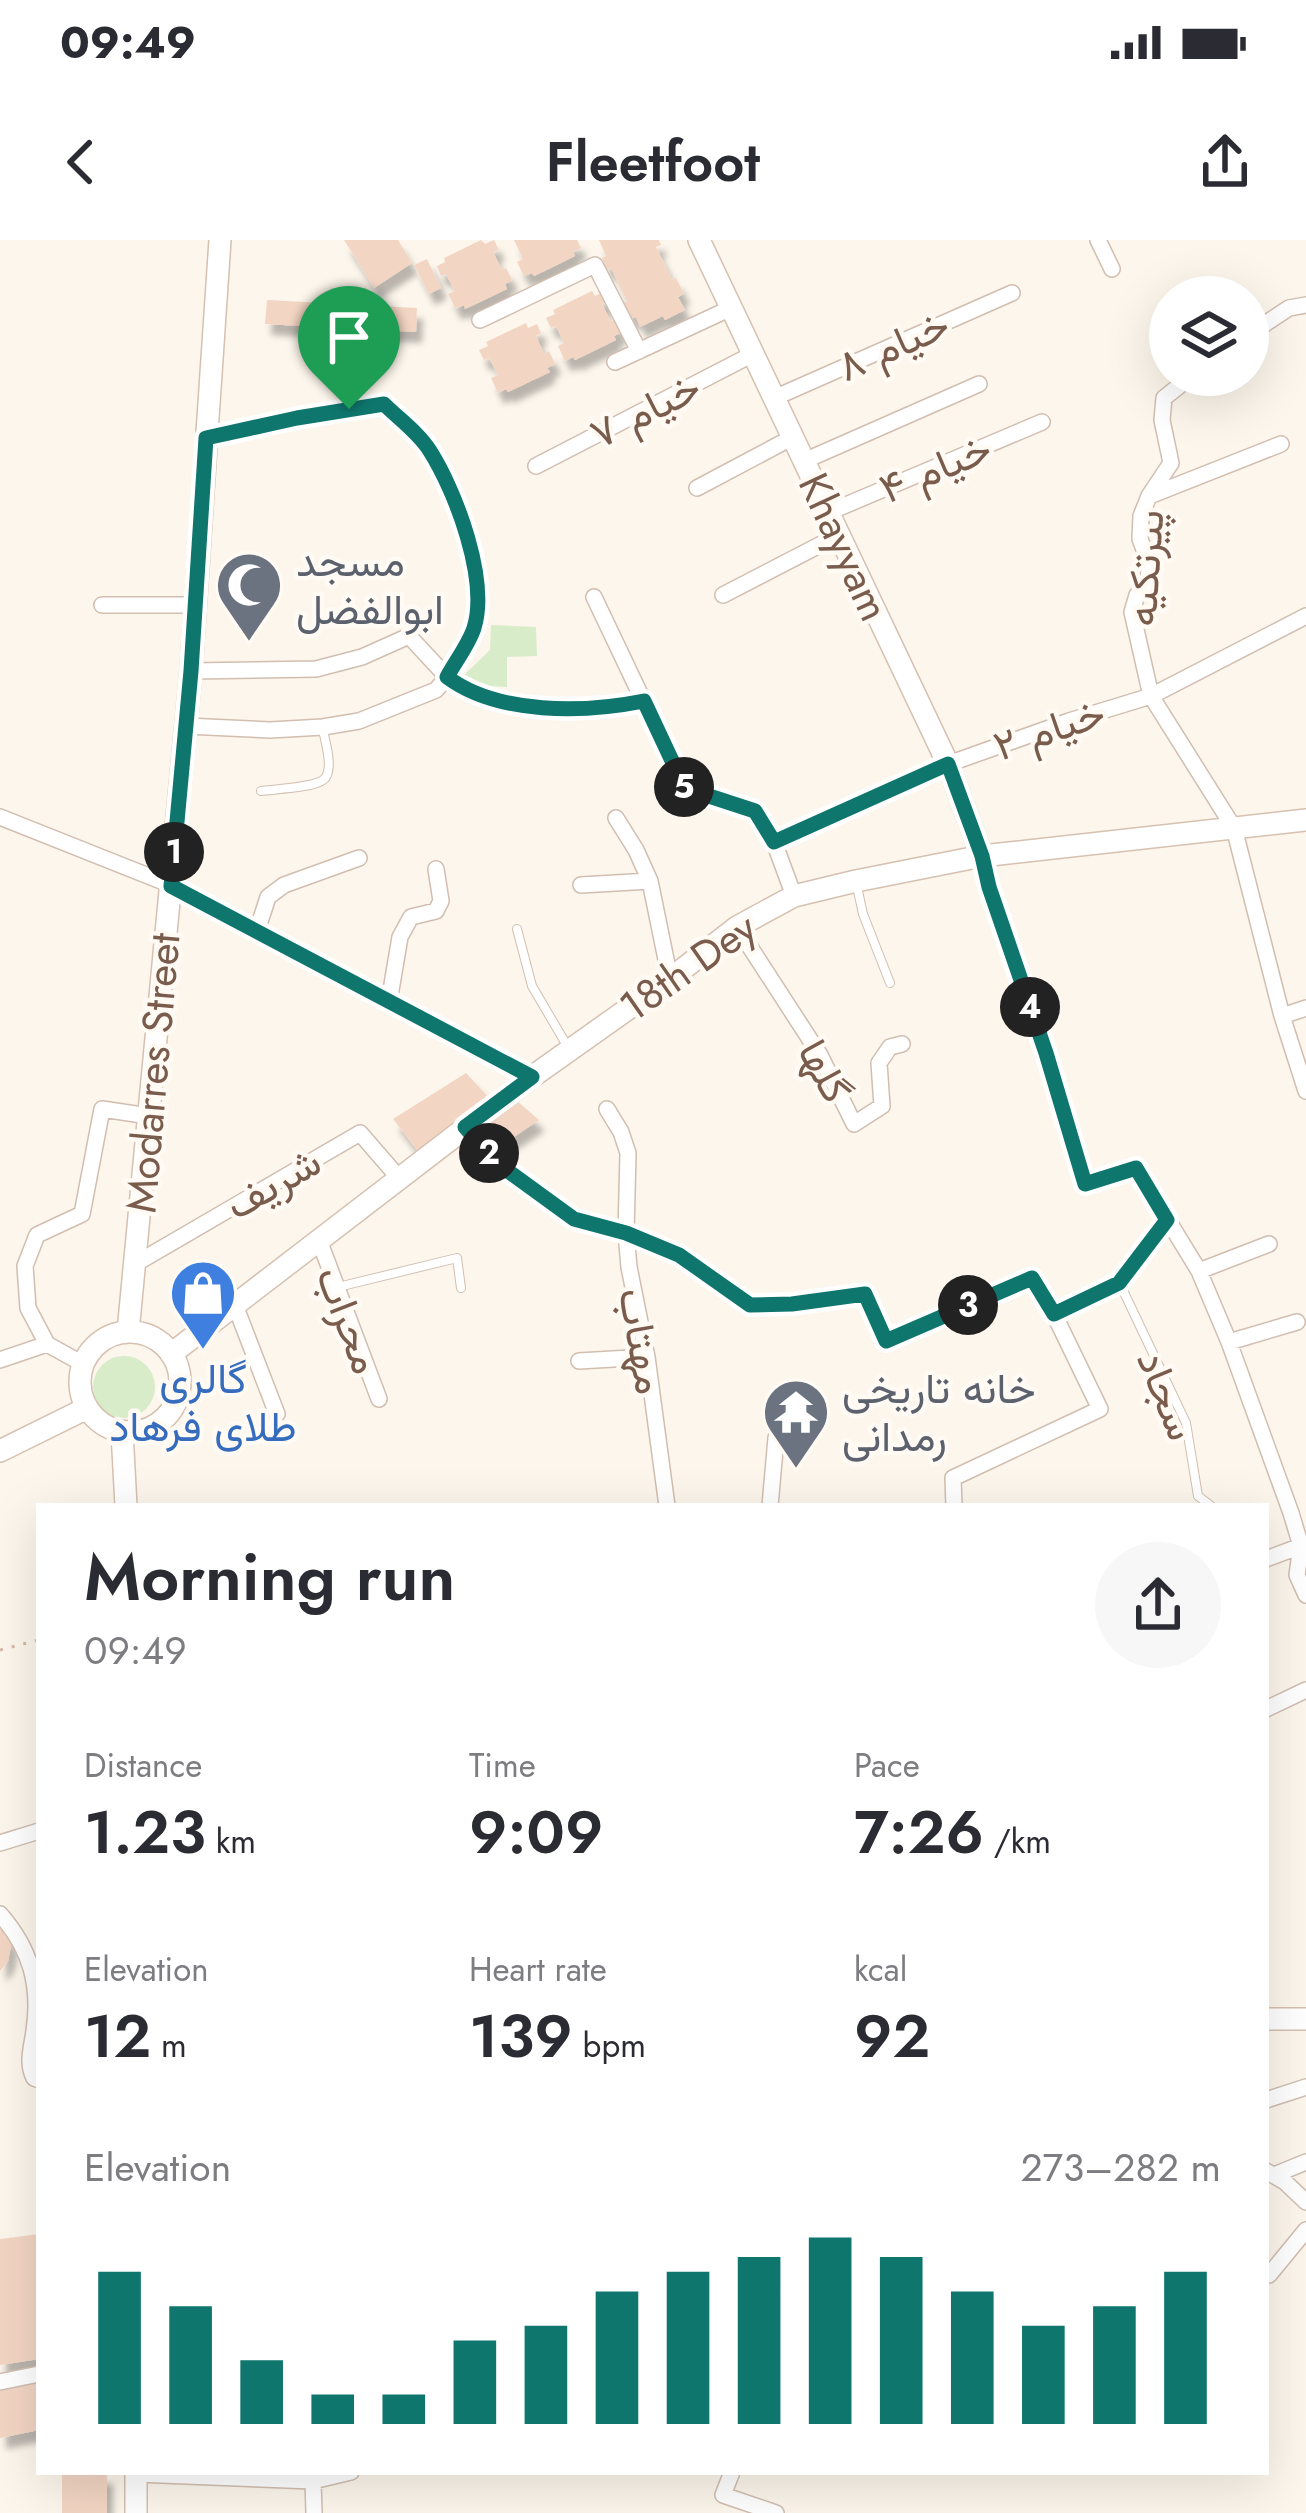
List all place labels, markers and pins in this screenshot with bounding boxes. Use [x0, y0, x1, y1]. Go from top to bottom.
pin [298, 286, 400, 409]
place label: مسجد ابوالفضل [296, 531, 444, 640]
mosque icon: مسجد ابوالفضل [214, 550, 284, 644]
pin: 5 [654, 757, 714, 817]
pin: 1 [144, 822, 204, 882]
pin: 4 [1000, 977, 1060, 1037]
pin: 2 [459, 1123, 519, 1183]
shop icon: گالری طلای فرهاد [168, 1258, 238, 1352]
pin: 3 [938, 1275, 998, 1335]
place label: گالری طلای فرهاد [109, 1348, 297, 1457]
place label: خانه تاریخی رمدانی [842, 1358, 1036, 1467]
temple icon: خانه تاریخی رمدانی [761, 1377, 831, 1471]

